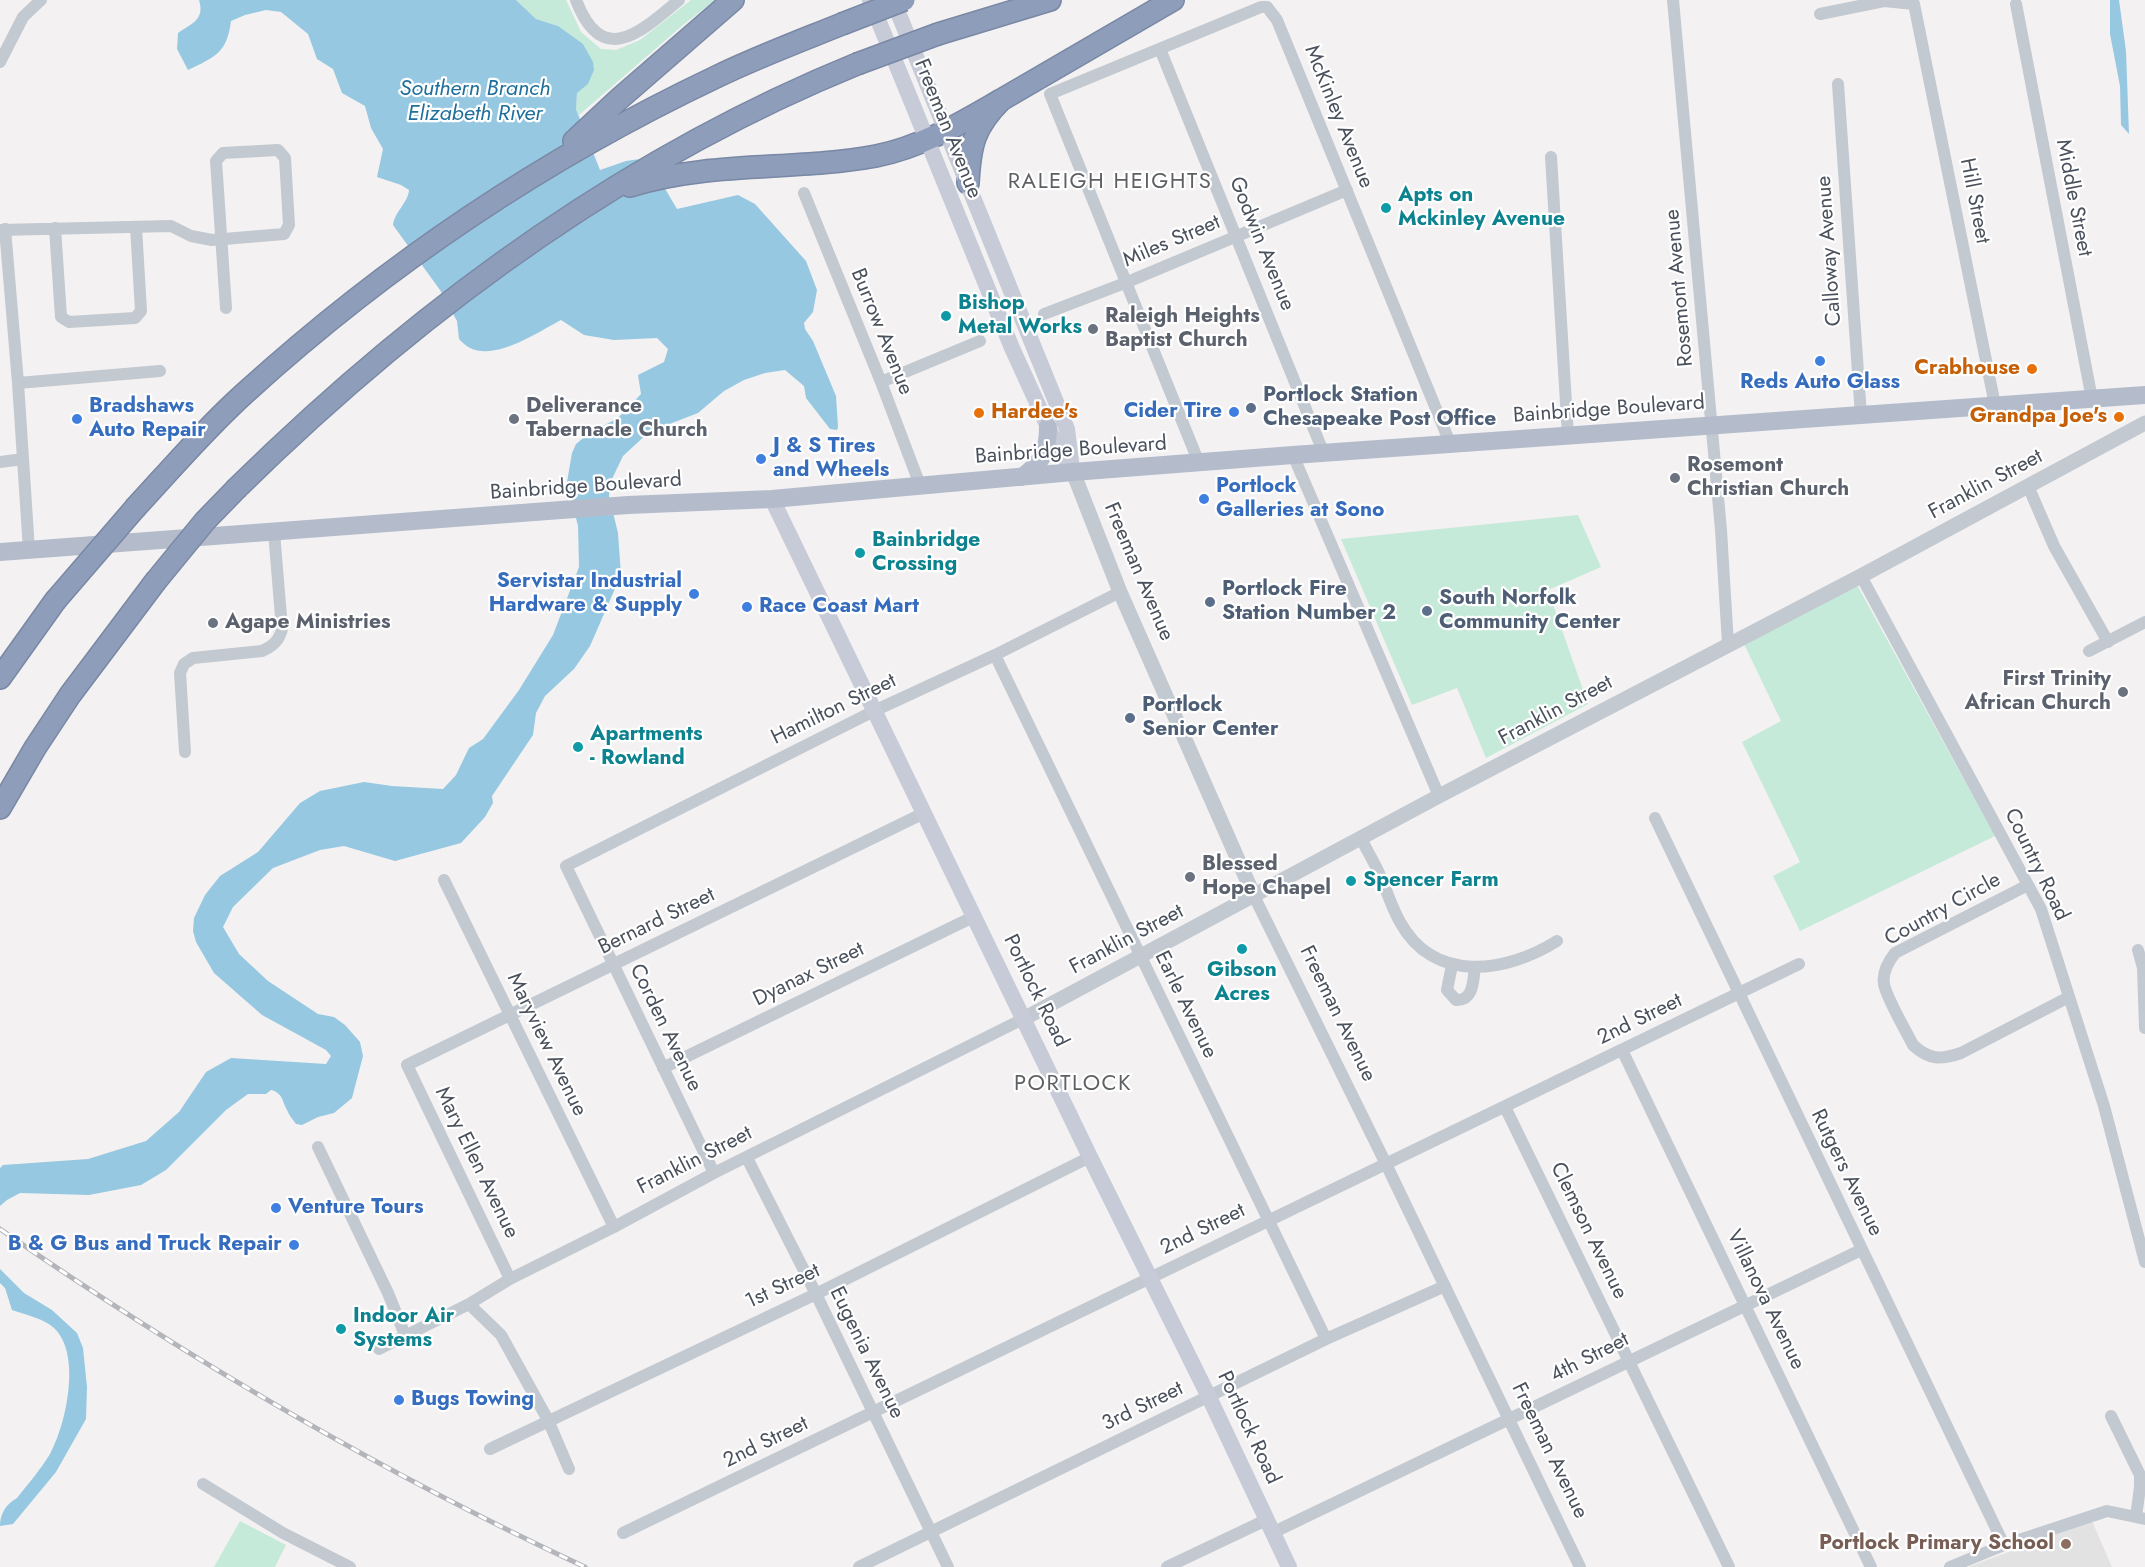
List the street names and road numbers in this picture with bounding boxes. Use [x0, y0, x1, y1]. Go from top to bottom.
street label: McKinley Avenue [1298, 42, 1378, 192]
street label: Freeman Avenue [908, 56, 986, 202]
street label: Middle Street [2049, 137, 2097, 259]
street label: Hill Street [1953, 156, 1995, 246]
street label: Godwin Avenue [1223, 173, 1299, 315]
street label: Calloway Avenue [1812, 175, 1848, 327]
street label: Rosemont Avenue [1661, 208, 1699, 368]
street label: Miles Street [1120, 210, 1224, 274]
street label: Burrow Avenue [844, 265, 918, 399]
street label: Bainbridge Boulevard [1512, 391, 1706, 429]
street label: Bainbridge Boulevard [974, 432, 1168, 470]
street label: Franklin Street [1925, 444, 2047, 526]
street label: Bainbridge Boulevard [489, 468, 683, 506]
street label: Freeman Avenue [1098, 499, 1178, 645]
street label: Hamilton Street [767, 669, 901, 751]
street label: Franklin Street [1495, 670, 1617, 752]
street label: Country Road [1998, 805, 2074, 925]
street label: Country Circle [1881, 868, 2005, 952]
street label: Bernard Street [595, 883, 719, 961]
street label: Franklin Street [1066, 899, 1188, 981]
street label: Portlock Road [997, 931, 1073, 1051]
street label: Dyanax Street [749, 937, 869, 1013]
street label: Freeman Avenue [1293, 942, 1381, 1086]
street label: Earle Avenue [1148, 947, 1222, 1063]
street label: Corden Avenue [623, 960, 707, 1096]
street label: Maryview Avenue [500, 969, 592, 1121]
street label: 2nd Street [1593, 989, 1687, 1051]
street label: Mary Ellen Avenue [428, 1083, 524, 1243]
street label: Rutgers Avenue [1804, 1105, 1888, 1241]
street label: Franklin Street [633, 1121, 757, 1201]
street label: Clemson Avenue [1544, 1158, 1632, 1304]
street label: 2nd Street [1156, 1199, 1250, 1261]
street label: Villanova Avenue [1720, 1226, 1810, 1374]
street label: 1st Street [742, 1259, 824, 1315]
street label: Eugenia Avenue [823, 1283, 909, 1423]
street label: 4th Street [1547, 1328, 1633, 1388]
street label: Portlock Road [1211, 1367, 1285, 1489]
street label: 3rd Street [1098, 1377, 1188, 1437]
street label: Freeman Avenue [1505, 1379, 1593, 1523]
street label: 2nd Street [719, 1412, 813, 1474]

